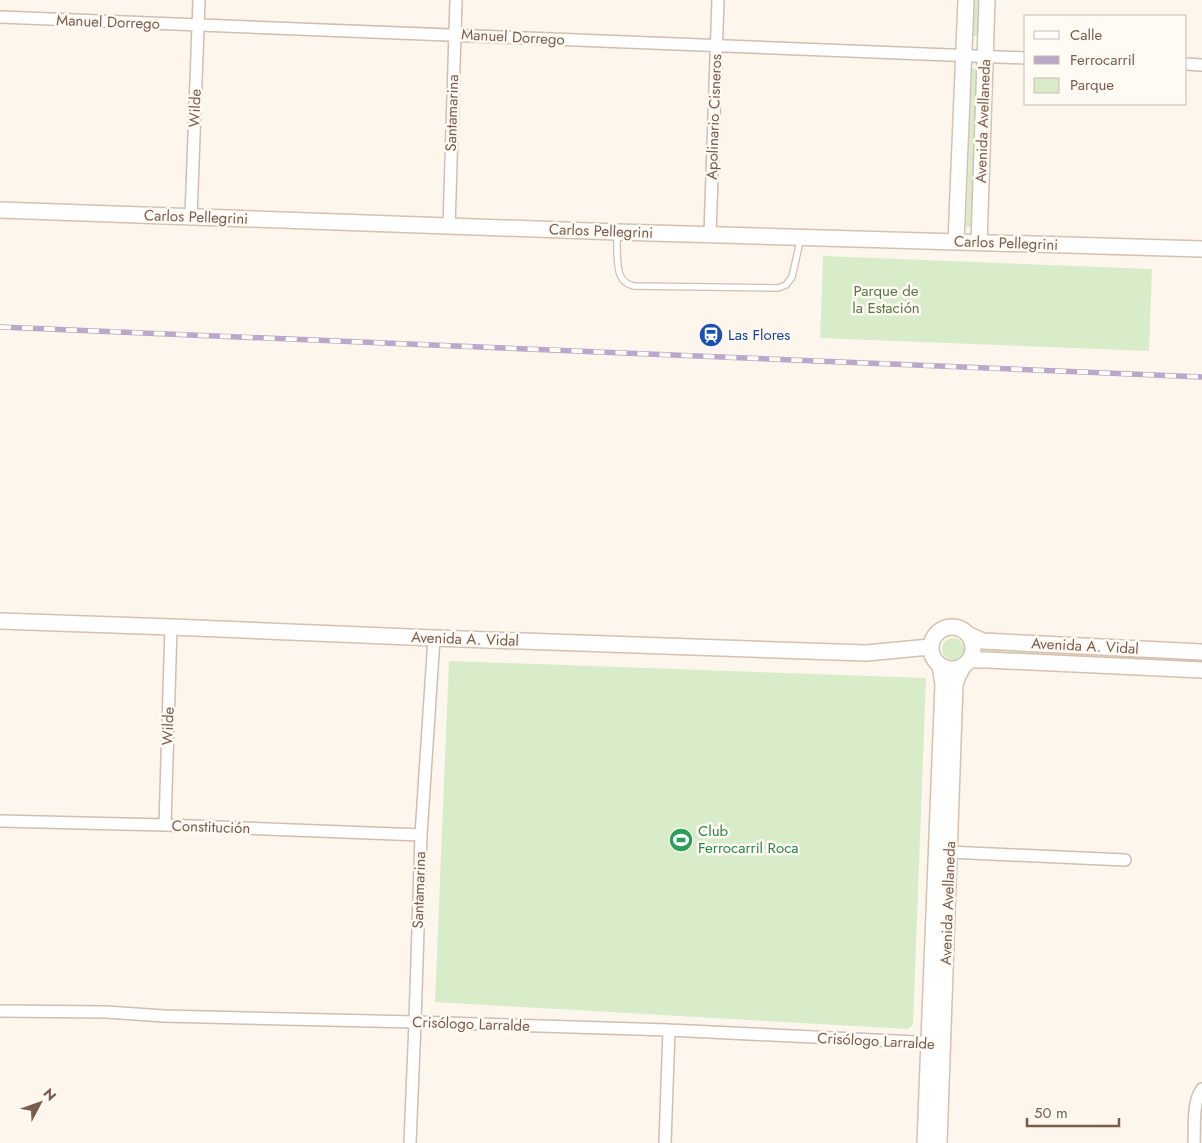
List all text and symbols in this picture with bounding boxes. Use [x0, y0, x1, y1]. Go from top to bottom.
street label: Manuel Dorrego [56, 9, 160, 35]
legend [1024, 15, 1187, 105]
street label: Manuel Dorrego [461, 23, 565, 51]
text: Calle [1070, 24, 1102, 46]
text: Ferrocarril [1070, 49, 1135, 71]
street label: Apolinario Cisneros [701, 54, 727, 180]
street label: Avenida Avellaneda [970, 59, 996, 183]
street label: Santamarina [440, 74, 464, 152]
text: Parque [1070, 74, 1114, 96]
street label: Wilde [183, 88, 207, 128]
street label: Carlos Pellegrini [143, 204, 249, 230]
street label: Carlos Pellegrini [548, 218, 654, 244]
street label: Carlos Pellegrini [953, 230, 1059, 256]
park label: Parque de la Estación [852, 280, 920, 319]
station icon: Las Flores [698, 322, 724, 348]
place label: Las Flores [728, 324, 790, 346]
street label: Avenida A. Vidal [411, 626, 519, 652]
street label: Avenida A. Vidal [1031, 632, 1139, 660]
street label: Wilde [156, 706, 180, 746]
street label: Constitución [171, 815, 251, 839]
place label: Club Ferrocarril Roca [698, 820, 799, 859]
sports icon: Club Ferrocarril Roca [668, 827, 694, 853]
street label: Avenida Avellaneda [935, 841, 961, 965]
street label: Santamarina [407, 851, 431, 929]
street label: Crisólogo Larralde [412, 1011, 530, 1037]
street label: Crisólogo Larralde [817, 1027, 936, 1055]
north arrow [15, 1078, 65, 1128]
text: N [39, 1084, 61, 1105]
scale bar [1027, 1096, 1120, 1128]
text: 50 m [1034, 1102, 1068, 1124]

